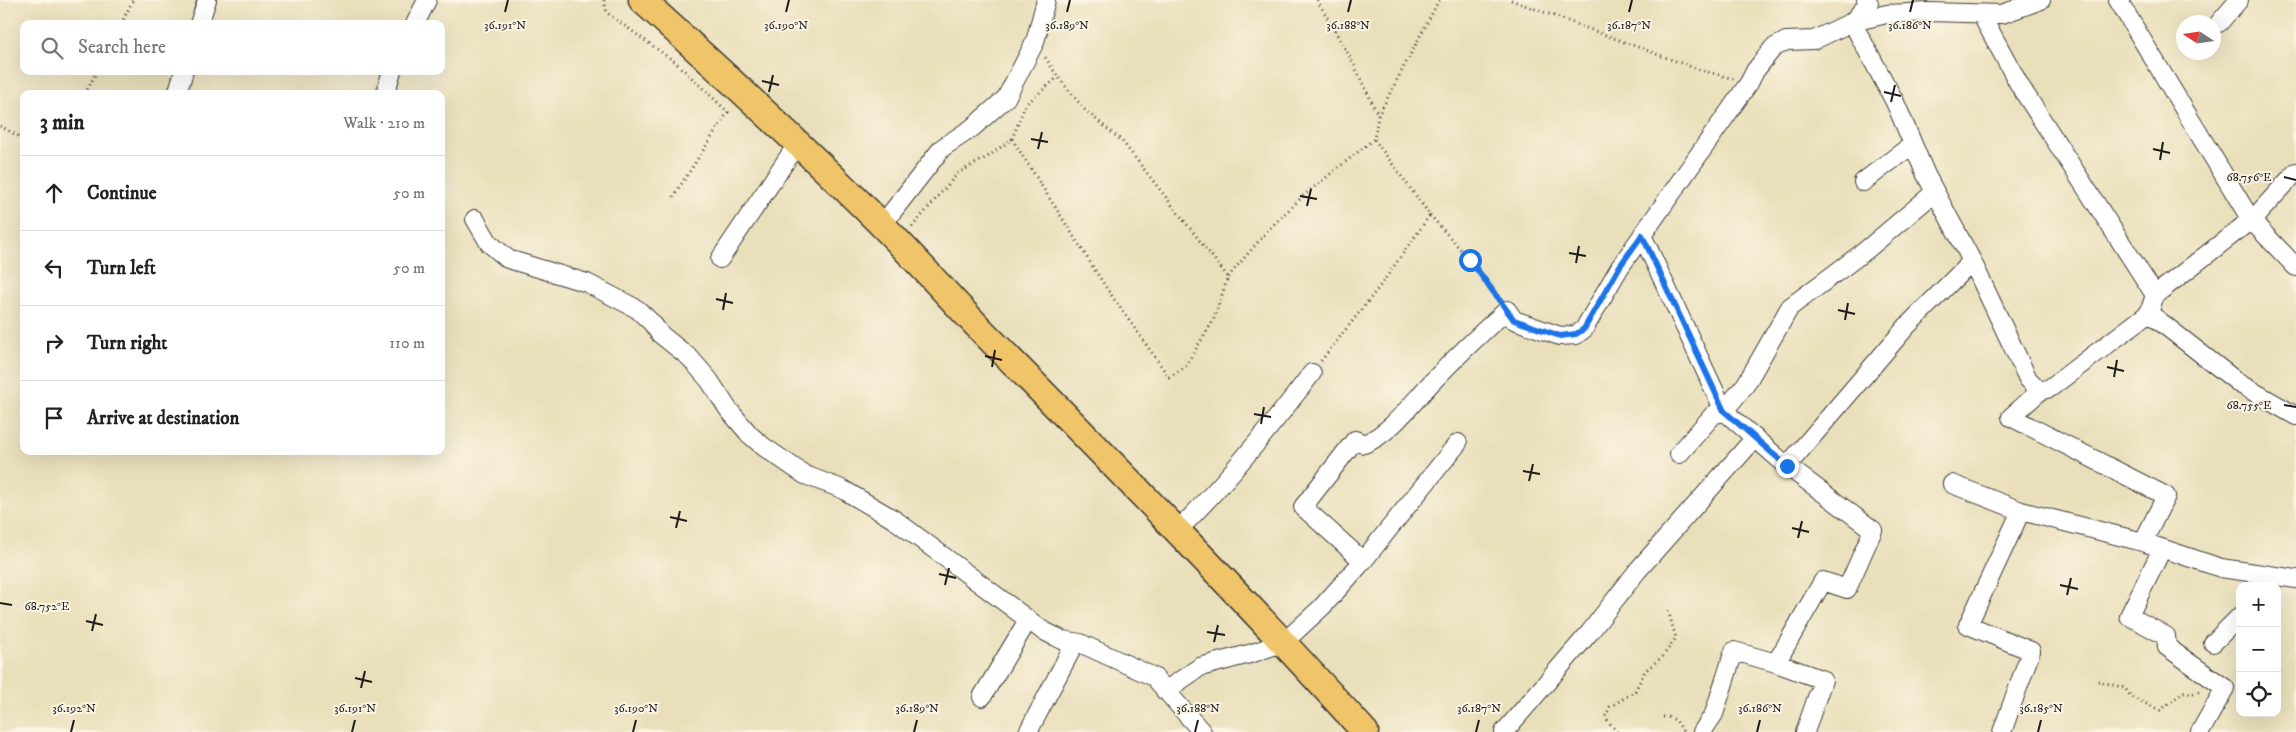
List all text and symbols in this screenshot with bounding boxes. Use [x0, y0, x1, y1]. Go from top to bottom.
north arrow [2176, 15, 2221, 60]
text: 36.191°N [484, 18, 526, 33]
text: 36.190°N [764, 18, 808, 33]
text: 36.189°N [1045, 18, 1089, 33]
text: 36.188°N [1326, 18, 1370, 33]
text: 36.187°N [1607, 18, 1651, 33]
text: 36.186°N [1888, 18, 1932, 33]
search box [20, 20, 445, 75]
icon: search [38, 34, 66, 62]
text: Search here [78, 36, 166, 59]
text: 3 min [40, 110, 85, 136]
text: Walk · 210 m [343, 113, 425, 133]
text: 68.756°E [2226, 170, 2272, 185]
icon: ahead [40, 179, 68, 207]
text: Continue [87, 182, 157, 205]
text: 50 m [393, 183, 425, 203]
route start [1459, 249, 1482, 272]
icon: left [40, 254, 68, 282]
text: Turn left [87, 257, 156, 280]
text: 50 m [393, 258, 425, 278]
icon: right [40, 329, 68, 357]
text: Turn right [87, 332, 167, 355]
text: 110 m [389, 333, 425, 353]
text: 68.755°E [2227, 398, 2272, 413]
icon: arrive [40, 404, 68, 432]
text: Arrive at destination [87, 407, 239, 430]
route end [1776, 455, 1799, 478]
map controls [2236, 582, 2281, 717]
button: + [2236, 582, 2281, 627]
text: 68.752°E [25, 599, 70, 614]
button: − [2236, 627, 2281, 672]
button: locate [2236, 672, 2281, 717]
text: 36.192°N [52, 701, 96, 716]
text: 36.191°N [334, 701, 376, 716]
text: 36.190°N [614, 701, 658, 716]
text: 36.189°N [895, 701, 939, 716]
text: 36.188°N [1176, 701, 1220, 716]
text: 36.187°N [1457, 701, 1501, 716]
text: 36.186°N [1738, 701, 1782, 716]
text: 36.185°N [2019, 701, 2063, 716]

